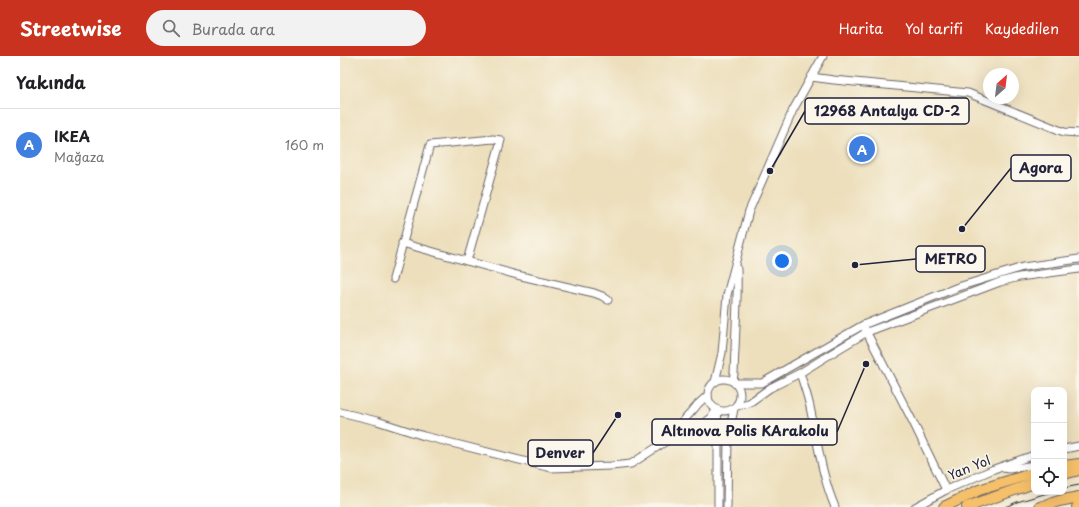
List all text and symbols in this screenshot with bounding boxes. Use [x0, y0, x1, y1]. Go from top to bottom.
search box [146, 10, 426, 46]
text: Streetwise [20, 14, 122, 42]
icon: search [160, 17, 182, 39]
text: Burada ara [192, 17, 275, 40]
text: Harita [839, 18, 883, 39]
text: Yol tarifi [905, 18, 963, 39]
text: Kaydedilen [985, 18, 1059, 39]
north arrow [983, 68, 1019, 104]
text: Yakında [16, 69, 86, 95]
callout: 12968 Antalya CD-2 [805, 98, 969, 124]
text: 12968 Antalya CD-2 [814, 100, 960, 121]
text: IKEA [54, 124, 90, 147]
pin: A [849, 134, 875, 164]
text: A [24, 135, 34, 154]
text: 160 m [285, 135, 324, 154]
text: Mağaza [54, 147, 104, 166]
callout: Agora [1011, 155, 1071, 181]
text: Agora [1018, 157, 1063, 178]
callout: METRO [916, 246, 985, 272]
text: METRO [925, 248, 977, 269]
your location [772, 251, 792, 271]
map controls [1031, 387, 1067, 495]
button: + [1031, 387, 1067, 423]
callout: Altınova Polis KArakolu [652, 419, 837, 445]
text: Altınova Polis KArakolu [661, 420, 829, 441]
button: − [1031, 423, 1067, 459]
callout: Denver [528, 440, 593, 466]
text: Denver [535, 442, 586, 463]
street label: Yan Yol [945, 450, 993, 484]
button: locate [1031, 459, 1067, 495]

